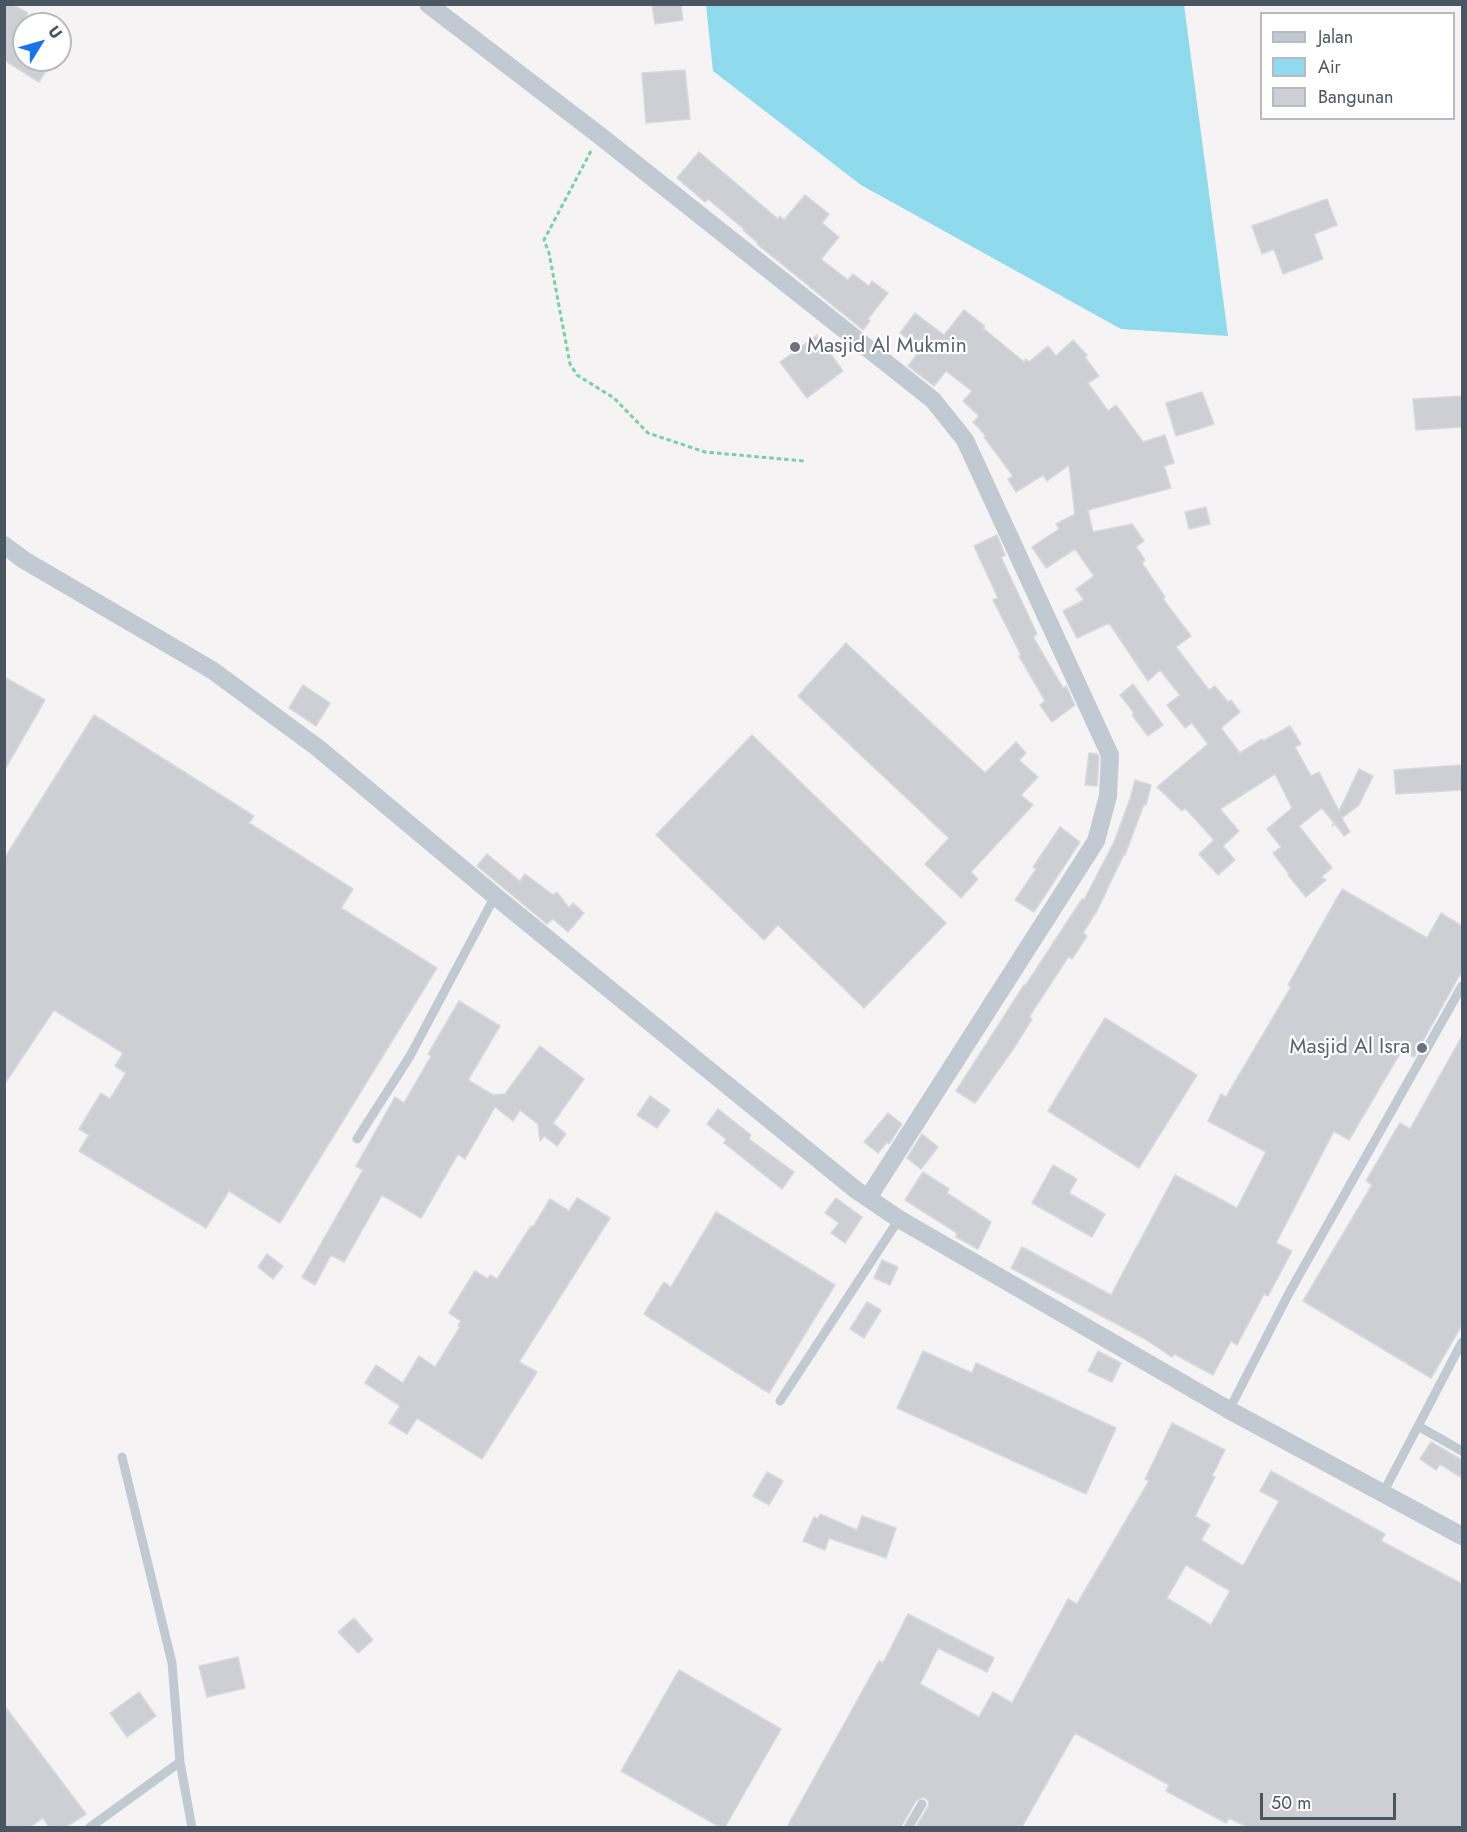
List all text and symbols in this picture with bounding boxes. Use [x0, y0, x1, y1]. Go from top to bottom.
north arrow [12, 12, 72, 72]
legend [1260, 12, 1455, 120]
text: U [43, 21, 68, 43]
text: Jalan [1318, 24, 1353, 50]
text: Air [1318, 54, 1341, 80]
text: Bangunan [1318, 84, 1393, 110]
place label: Masjid Al Mukmin [807, 334, 967, 360]
marker: Masjid Al Mukmin [788, 340, 802, 354]
place label: Masjid Al Isra [1290, 1035, 1410, 1061]
marker: Masjid Al Isra [1415, 1041, 1429, 1055]
scale bar [1263, 1781, 1400, 1819]
text: 50 m [1271, 1790, 1311, 1816]

